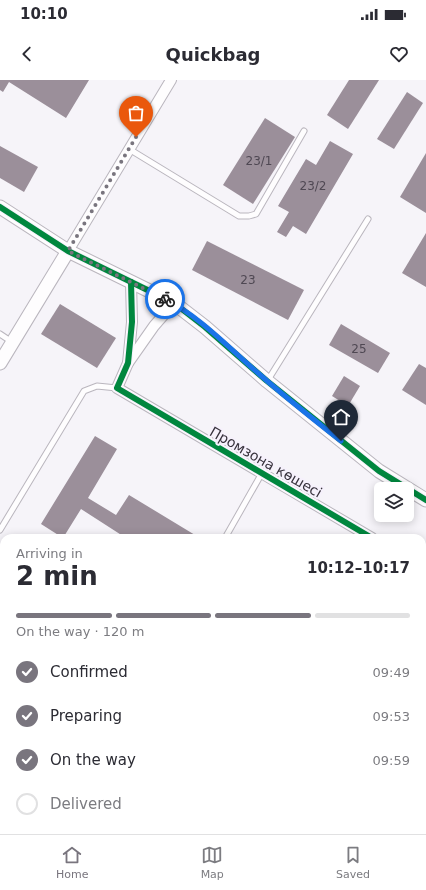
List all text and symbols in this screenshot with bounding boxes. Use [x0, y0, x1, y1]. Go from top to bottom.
text: 10:10 [20, 5, 68, 23]
icon: back [16, 43, 38, 65]
icon: heart [388, 43, 410, 65]
text: Quickbag [166, 44, 260, 65]
pin [119, 96, 153, 137]
icon: bag [125, 102, 147, 124]
house number: 23/1 [246, 154, 272, 168]
house number: 23/2 [300, 179, 326, 193]
house number: 23 [240, 273, 256, 287]
courier [145, 279, 185, 319]
icon: bike [154, 288, 176, 310]
house number: 25 [351, 342, 367, 356]
pin [324, 400, 358, 441]
icon: home [330, 406, 352, 428]
street label: Промзона көшесі [207, 423, 325, 501]
map controls [374, 482, 414, 522]
button: layers [374, 482, 414, 522]
text: Arriving in [16, 546, 83, 561]
text: 10:12–10:17 [307, 559, 410, 577]
text: 2 min [16, 561, 98, 591]
text: On the way · 120 m [16, 624, 144, 639]
icon: check [16, 661, 38, 683]
text: Confirmed [50, 663, 128, 681]
text: 09:49 [373, 665, 410, 680]
icon: check [16, 705, 38, 727]
text: Preparing [50, 707, 122, 725]
text: 09:53 [373, 709, 410, 724]
icon: check [16, 749, 38, 771]
text: On the way [50, 751, 136, 769]
text: 09:59 [373, 753, 410, 768]
text: Delivered [50, 795, 122, 813]
tab: Home [56, 844, 89, 881]
tab: Map [201, 844, 224, 881]
tab: Saved [336, 844, 370, 881]

